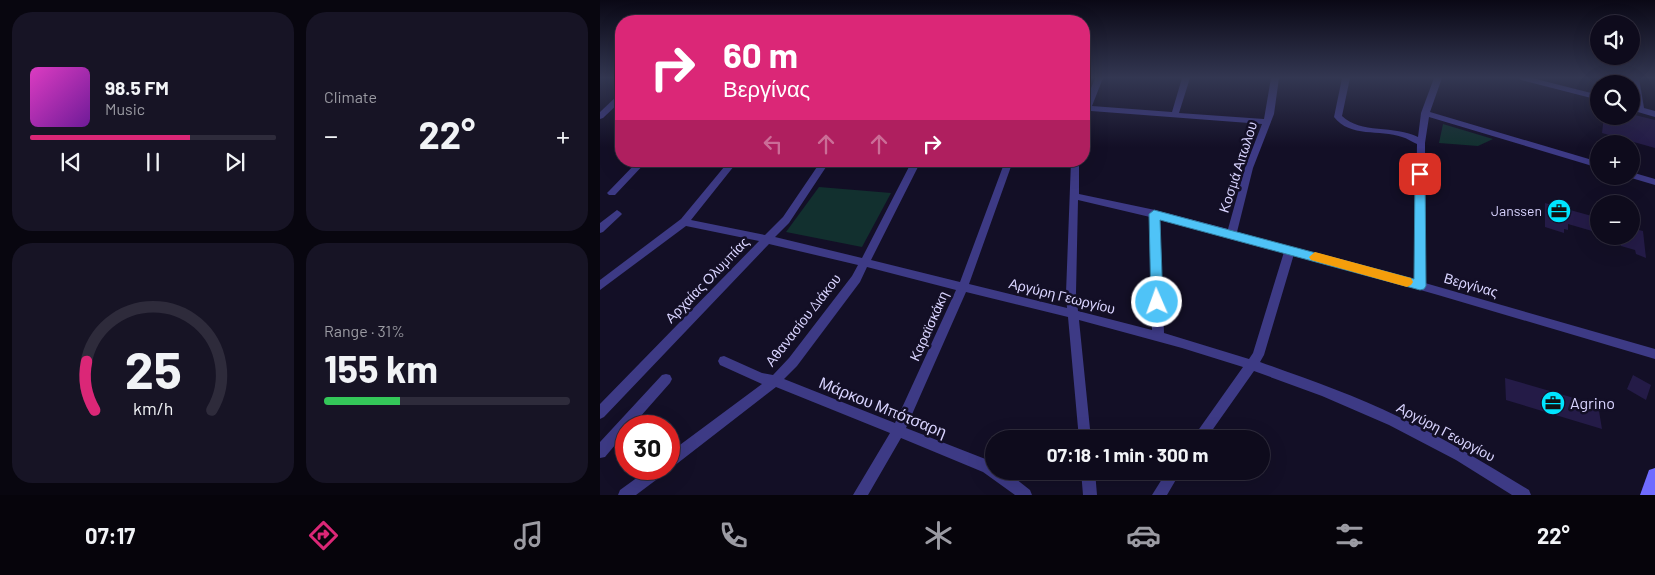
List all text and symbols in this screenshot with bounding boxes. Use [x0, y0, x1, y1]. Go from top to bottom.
map controls [1590, 15, 1640, 245]
button: sound [1590, 15, 1640, 65]
text: 60 m [723, 33, 798, 75]
icon: right [640, 35, 705, 100]
text: Βεργίνας [723, 75, 810, 101]
button: search [1590, 75, 1640, 125]
text: 98.5 FM [105, 76, 169, 99]
text: Climate [324, 87, 377, 106]
text: Music [105, 99, 145, 118]
text: 22° [419, 111, 475, 157]
text: − [324, 118, 338, 152]
text: + [556, 118, 570, 152]
street label: Κοσμά Αιτωλου [1215, 119, 1260, 215]
icon: left [759, 130, 787, 158]
icon: ahead [812, 130, 840, 158]
icon: ahead [865, 130, 893, 158]
icon: right [918, 130, 946, 158]
button: + [1590, 135, 1640, 185]
icon: previous [57, 148, 85, 176]
icon: pause [139, 148, 167, 176]
icon: next [221, 148, 249, 176]
pin [1399, 153, 1441, 195]
icon: arrive [1406, 160, 1434, 188]
button: − [1590, 195, 1640, 245]
office icon: Janssen [1546, 198, 1572, 224]
place label: Janssen [1491, 202, 1542, 219]
street label: Αρχαίας Ολυμπίας [661, 233, 752, 326]
street label: Βεργίνας [1442, 269, 1500, 300]
street label: Αθανασίου Διάκου [761, 270, 844, 369]
street label: Αργύρη Γεωργίου [1007, 274, 1117, 317]
position arrow [1130, 275, 1182, 327]
street label: Καραϊσκάκη [906, 288, 952, 363]
text: Range · 31% [324, 321, 405, 340]
text: 25 [124, 337, 182, 399]
text: 155 km [324, 345, 438, 391]
street label: Μάρκου Μπότσαρη [817, 372, 950, 441]
office icon: Agrino [1540, 390, 1566, 416]
place label: Agrino [1570, 393, 1615, 412]
text: km/h [133, 397, 173, 419]
street label: Αργύρη Γεωργίου [1394, 398, 1498, 465]
speed limit sign: 30 [615, 415, 680, 480]
text: 07:18 · 1 min · 300 m [1047, 443, 1208, 466]
icon: directions [306, 518, 341, 553]
icon: music [511, 518, 546, 553]
icon: phone [716, 518, 751, 553]
icon: climate [921, 518, 956, 553]
icon: car [1126, 518, 1161, 553]
icon: filters [1332, 518, 1367, 553]
text: 07:17 [85, 522, 135, 548]
text: 22° [1537, 522, 1570, 548]

